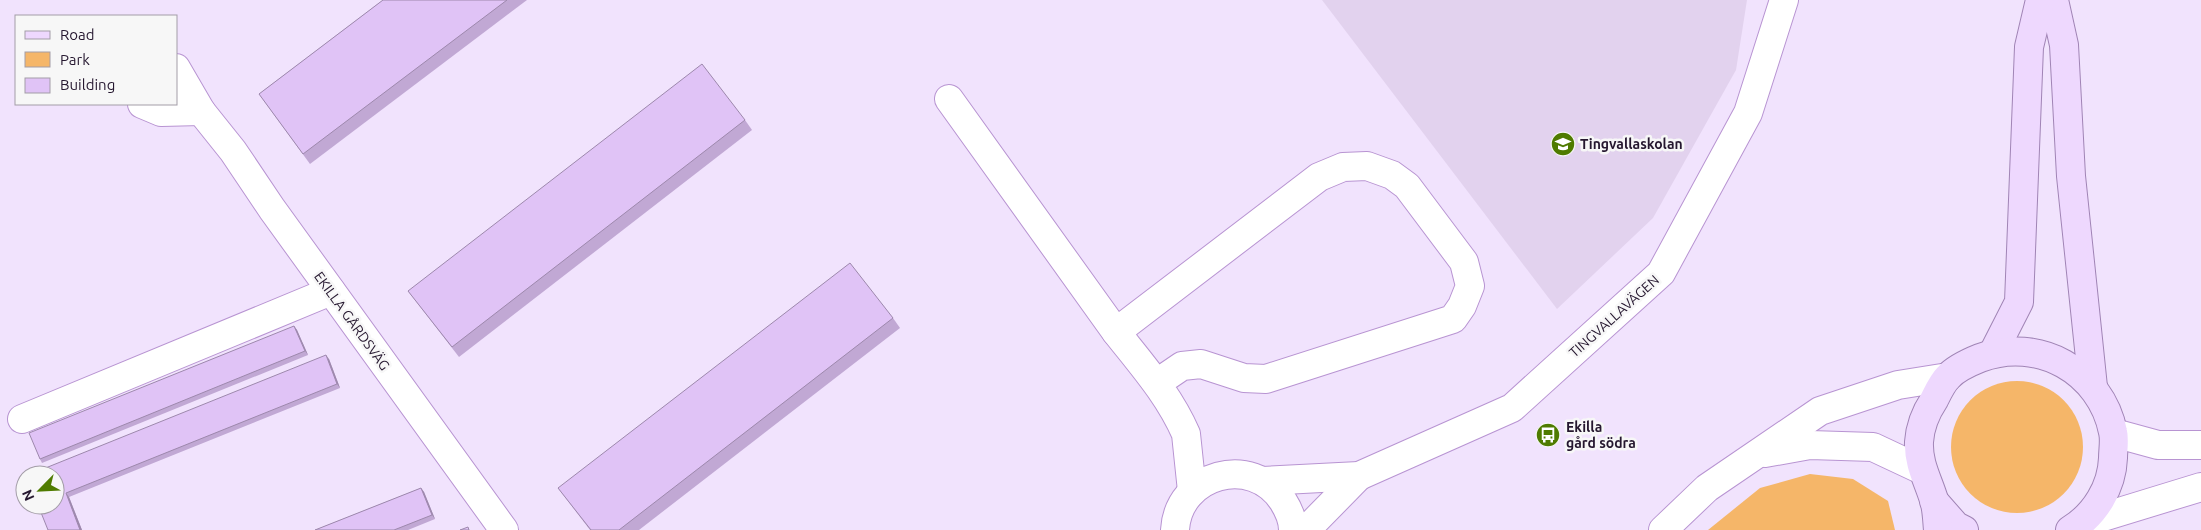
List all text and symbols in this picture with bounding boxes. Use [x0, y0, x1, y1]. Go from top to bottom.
legend [15, 15, 178, 105]
text: Road [60, 26, 95, 43]
text: Park [60, 51, 90, 68]
text: Building [60, 76, 115, 93]
school or university icon: Tingvallaskolan [1550, 131, 1576, 157]
place label: Tingvallaskolan [1580, 136, 1683, 152]
street label: EKILLA GÅRDSVÄG [311, 269, 393, 373]
street label: TINGVALLAVÄGEN [1566, 272, 1662, 360]
place label: Ekilla gård södra [1566, 419, 1636, 451]
bus stop icon: Ekilla gård södra [1535, 422, 1561, 448]
north arrow [15, 465, 65, 515]
text: N [19, 487, 38, 503]

